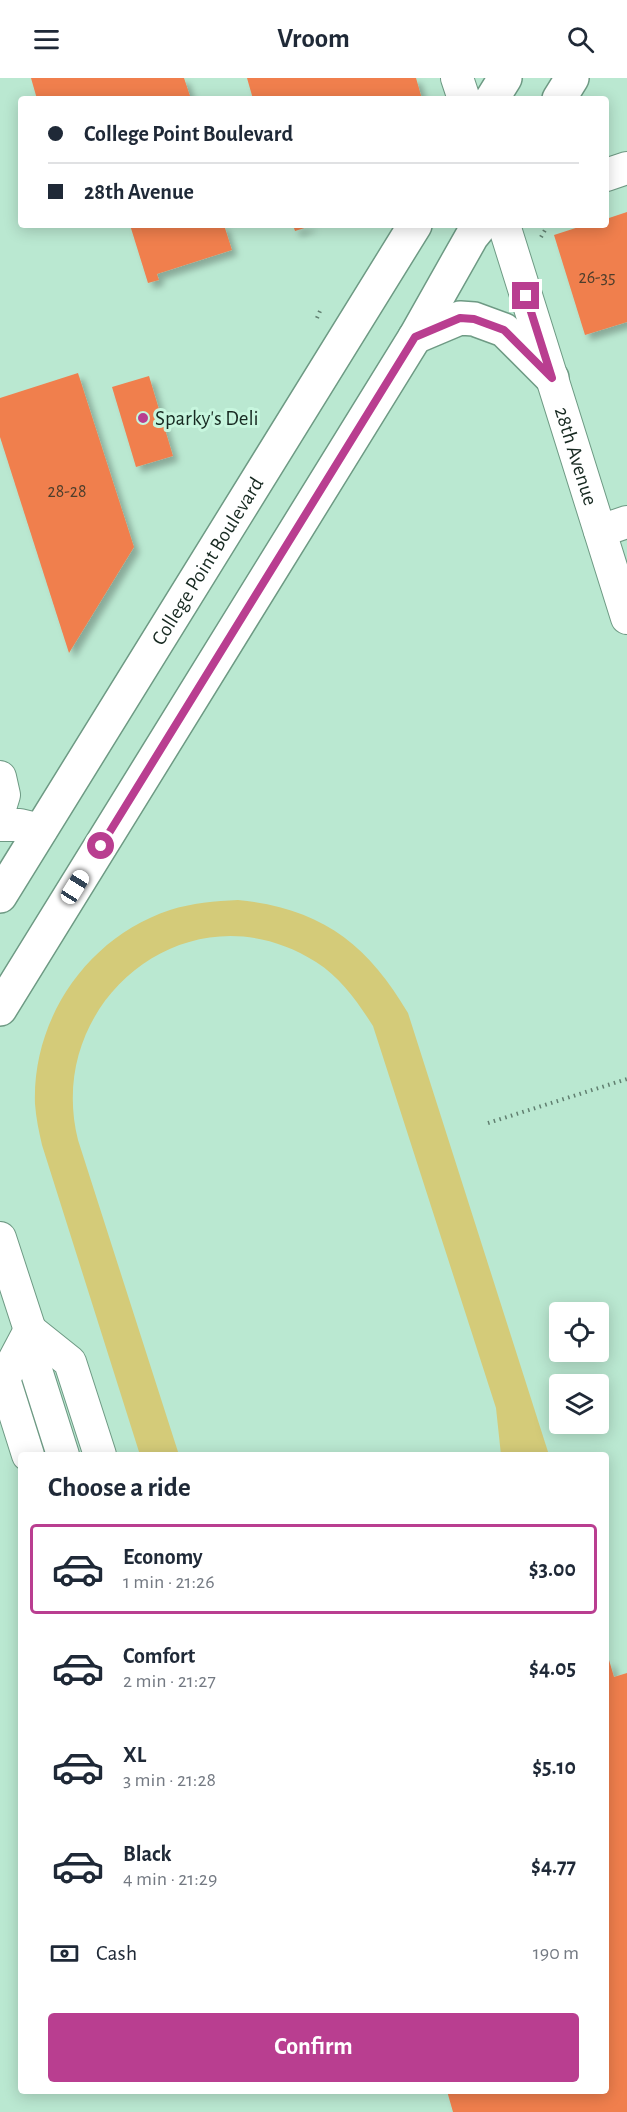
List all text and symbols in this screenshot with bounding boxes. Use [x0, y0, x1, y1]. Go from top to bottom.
icon: menu [30, 23, 63, 56]
icon: search [564, 23, 597, 56]
text: Vroom [277, 25, 350, 52]
text: College Point Boulevard [84, 123, 293, 145]
text: 28th Avenue [84, 181, 194, 203]
house number: 26-35 [578, 269, 616, 287]
route end [512, 282, 539, 309]
street label: 28th Avenue [551, 404, 602, 508]
place label: Sparky's Deli [155, 408, 259, 429]
marker: Sparky's Deli [136, 411, 150, 425]
street label: College Point Boulevard [147, 473, 267, 649]
house number: 28-28 [48, 483, 86, 501]
route start [87, 832, 114, 859]
car [58, 867, 92, 907]
map controls [549, 1302, 609, 1434]
button: locate [549, 1302, 609, 1362]
button: layers [549, 1374, 609, 1434]
text: Choose a ride [48, 1474, 191, 1501]
icon: car [51, 1542, 105, 1596]
text: Economy [123, 1546, 203, 1568]
text: $3.00 [529, 1558, 576, 1580]
text: 1 min · 21:26 [123, 1572, 215, 1592]
icon: car [51, 1641, 105, 1695]
text: Comfort [123, 1645, 195, 1667]
text: $4.05 [529, 1657, 576, 1679]
text: 2 min · 21:27 [123, 1671, 216, 1691]
icon: car [51, 1740, 105, 1794]
text: XL [123, 1744, 146, 1766]
text: $5.10 [532, 1756, 576, 1778]
text: 3 min · 21:28 [123, 1770, 216, 1790]
icon: car [51, 1839, 105, 1893]
text: Black [123, 1843, 171, 1865]
text: $4.77 [531, 1855, 576, 1877]
text: 4 min · 21:29 [123, 1869, 217, 1889]
icon: cash [48, 1937, 81, 1970]
text: Cash [96, 1942, 137, 1964]
text: 190 m [533, 1943, 579, 1963]
button: Confirm [48, 2013, 579, 2082]

